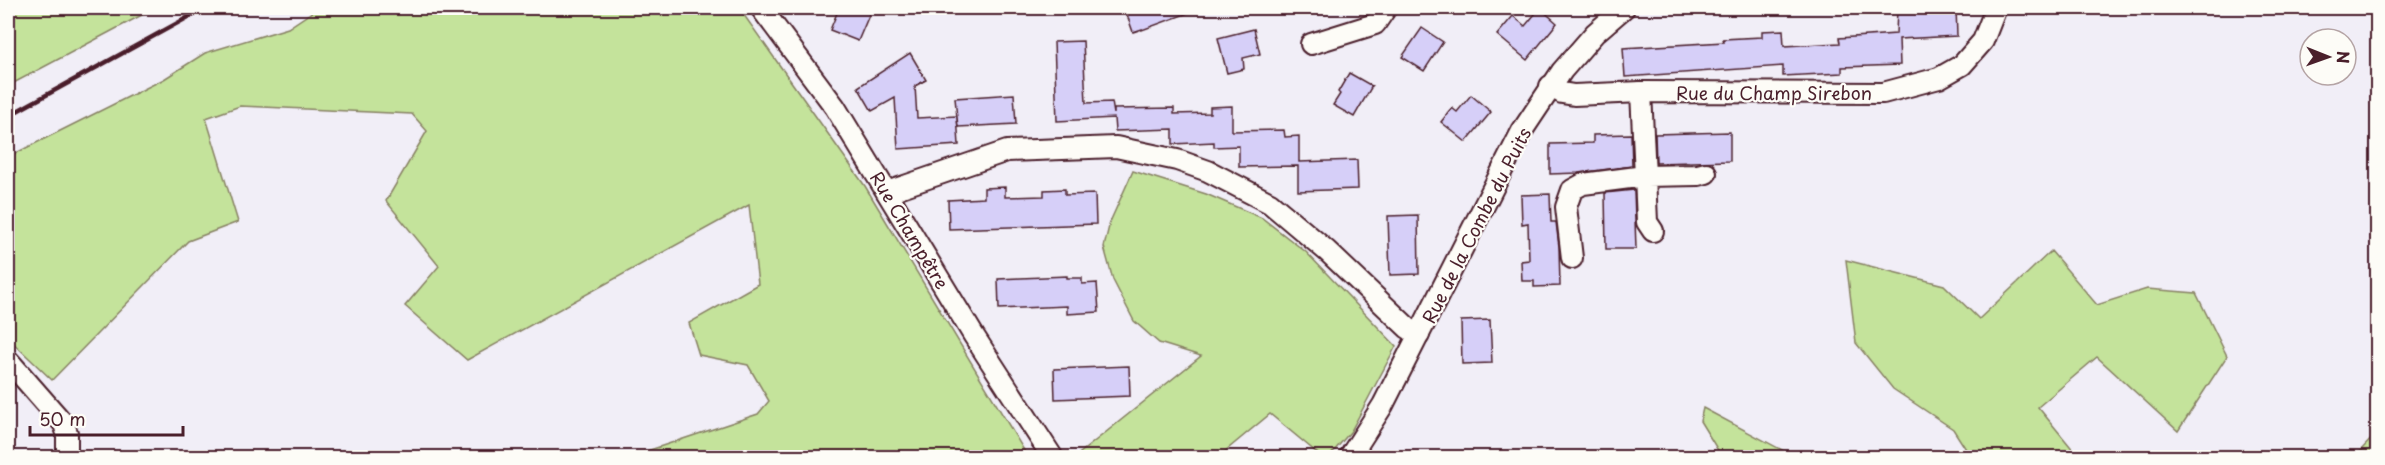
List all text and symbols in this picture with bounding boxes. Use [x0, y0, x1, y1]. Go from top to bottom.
north arrow [2298, 27, 2358, 87]
text: N [2332, 51, 2356, 64]
street label: Rue du Champ Sirebon [1676, 79, 1872, 106]
street label: Rue de la Combe du Puits [1415, 122, 1537, 328]
street label: Rue Champêtre [864, 166, 956, 294]
scale bar [30, 399, 183, 437]
text: 50 m [39, 405, 86, 432]

